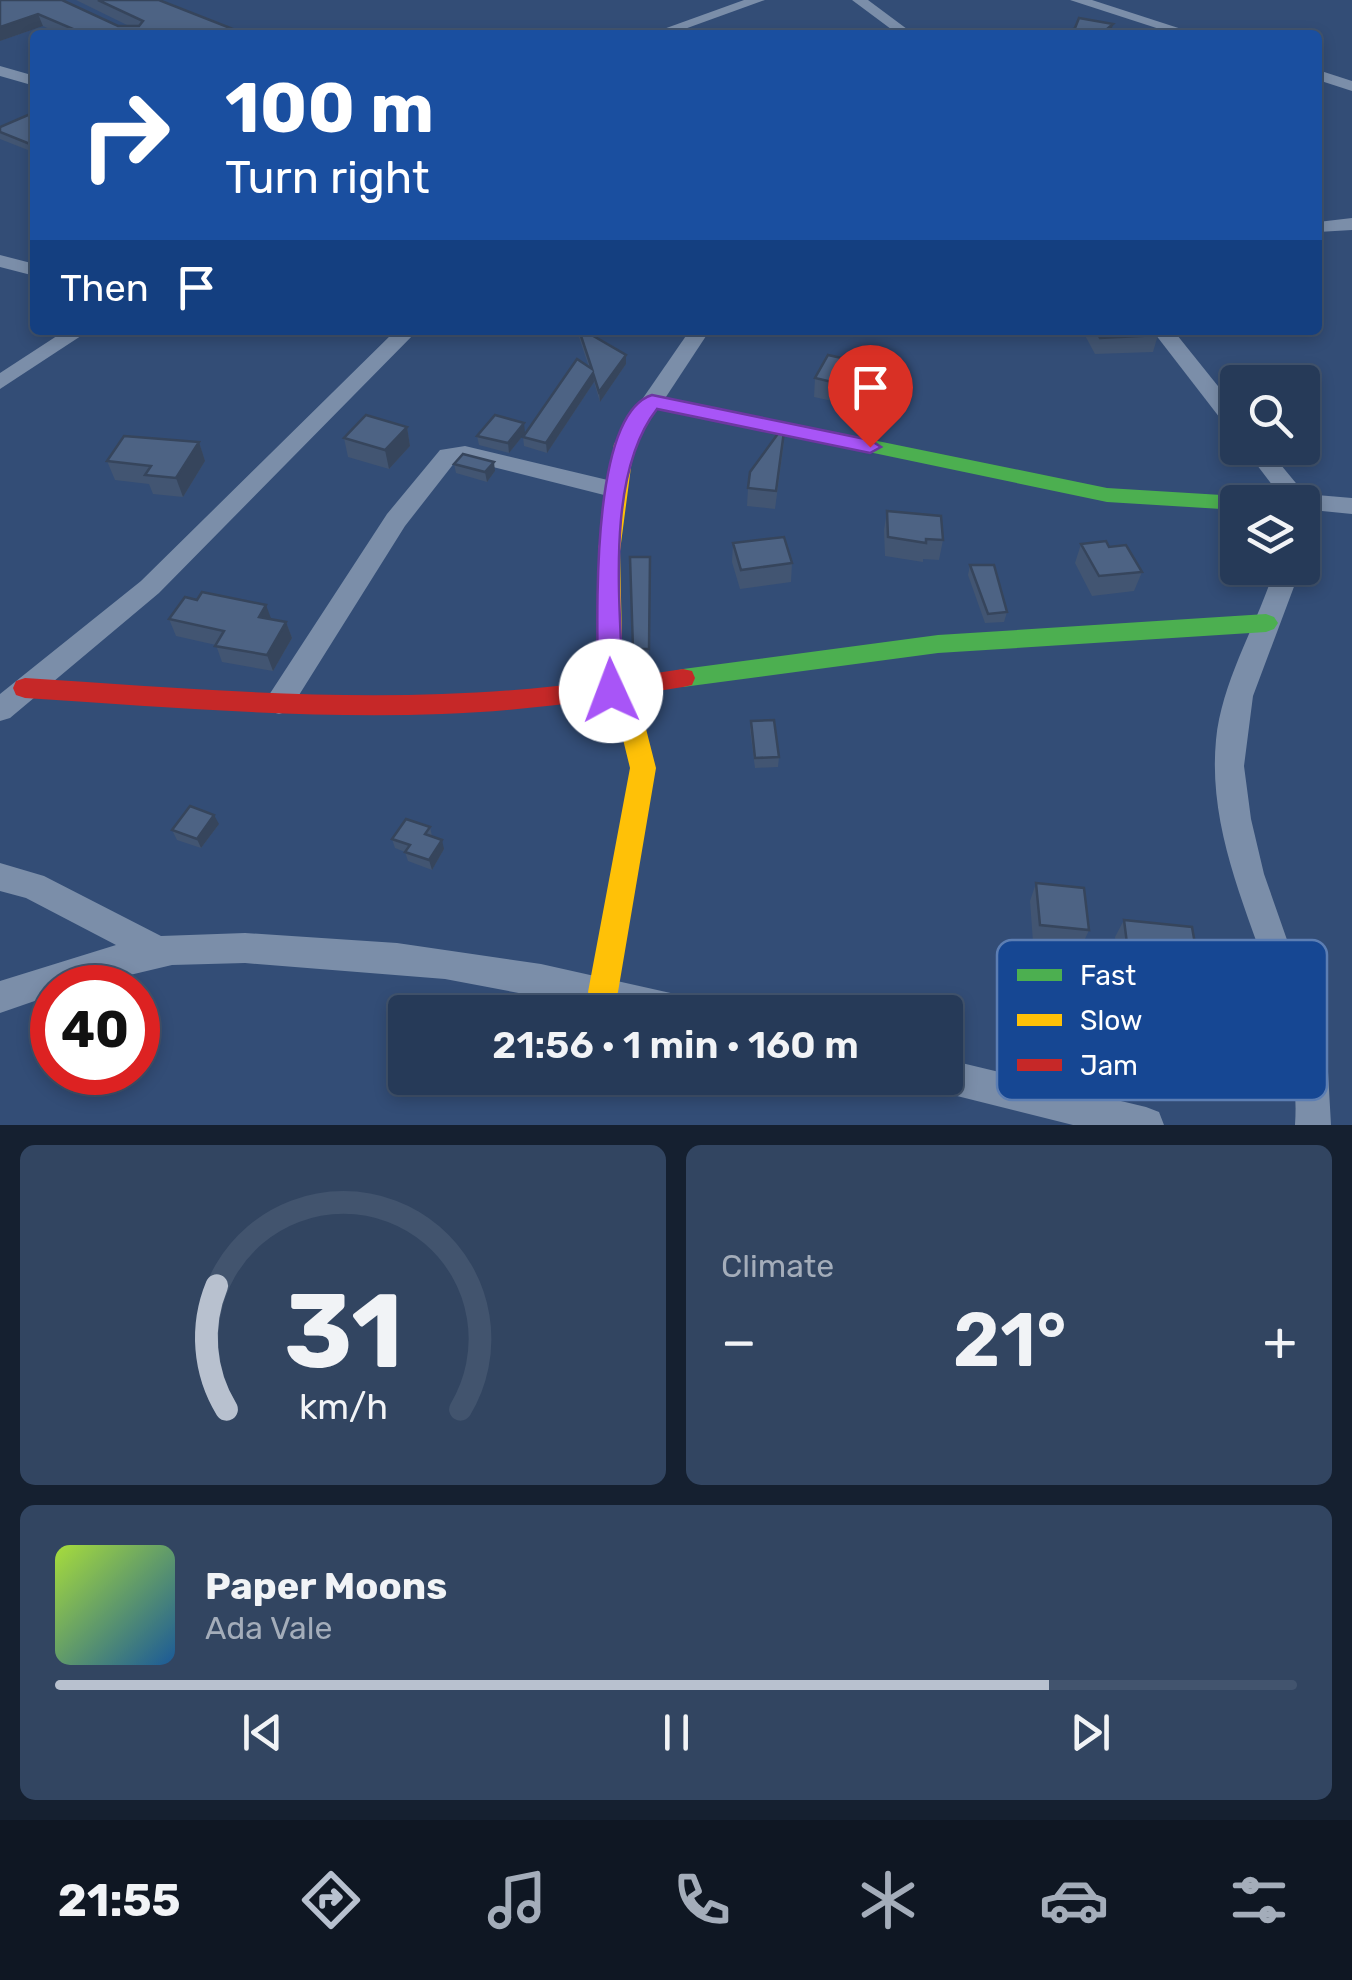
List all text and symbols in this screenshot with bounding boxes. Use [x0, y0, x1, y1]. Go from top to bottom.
text: 100 m [225, 67, 434, 150]
icon: right [60, 70, 190, 200]
text: Turn right [225, 151, 429, 204]
icon: arrive [169, 260, 224, 315]
text: Then [60, 265, 149, 311]
pin [828, 345, 913, 448]
icon: arrive [843, 360, 898, 415]
map controls [1220, 365, 1320, 585]
button: search [1220, 365, 1320, 465]
button: layers [1220, 485, 1320, 585]
position arrow [559, 639, 663, 743]
legend [997, 940, 1327, 1100]
text: Fast [1080, 959, 1136, 992]
speed limit sign: 40 [30, 965, 160, 1095]
text: Slow [1080, 1004, 1142, 1037]
text: 21:56 · 1 min · 160 m [492, 1022, 859, 1068]
text: Jam [1080, 1049, 1138, 1082]
text: Climate [721, 1247, 834, 1285]
text: 31 [284, 1270, 402, 1393]
text: 21° [953, 1296, 1067, 1385]
text: − [721, 1309, 757, 1374]
text: + [1263, 1309, 1297, 1374]
text: km/h [298, 1386, 388, 1428]
text: Paper Moons [205, 1563, 447, 1609]
text: Ada Vale [205, 1609, 332, 1647]
icon: previous [235, 1705, 290, 1760]
icon: pause [649, 1705, 704, 1760]
icon: next [1063, 1705, 1118, 1760]
icon: directions [296, 1865, 366, 1935]
icon: music [482, 1865, 552, 1935]
icon: phone [667, 1865, 737, 1935]
icon: climate [853, 1865, 923, 1935]
icon: car [1039, 1865, 1109, 1935]
icon: filters [1224, 1865, 1294, 1935]
text: 21:55 [58, 1874, 181, 1927]

